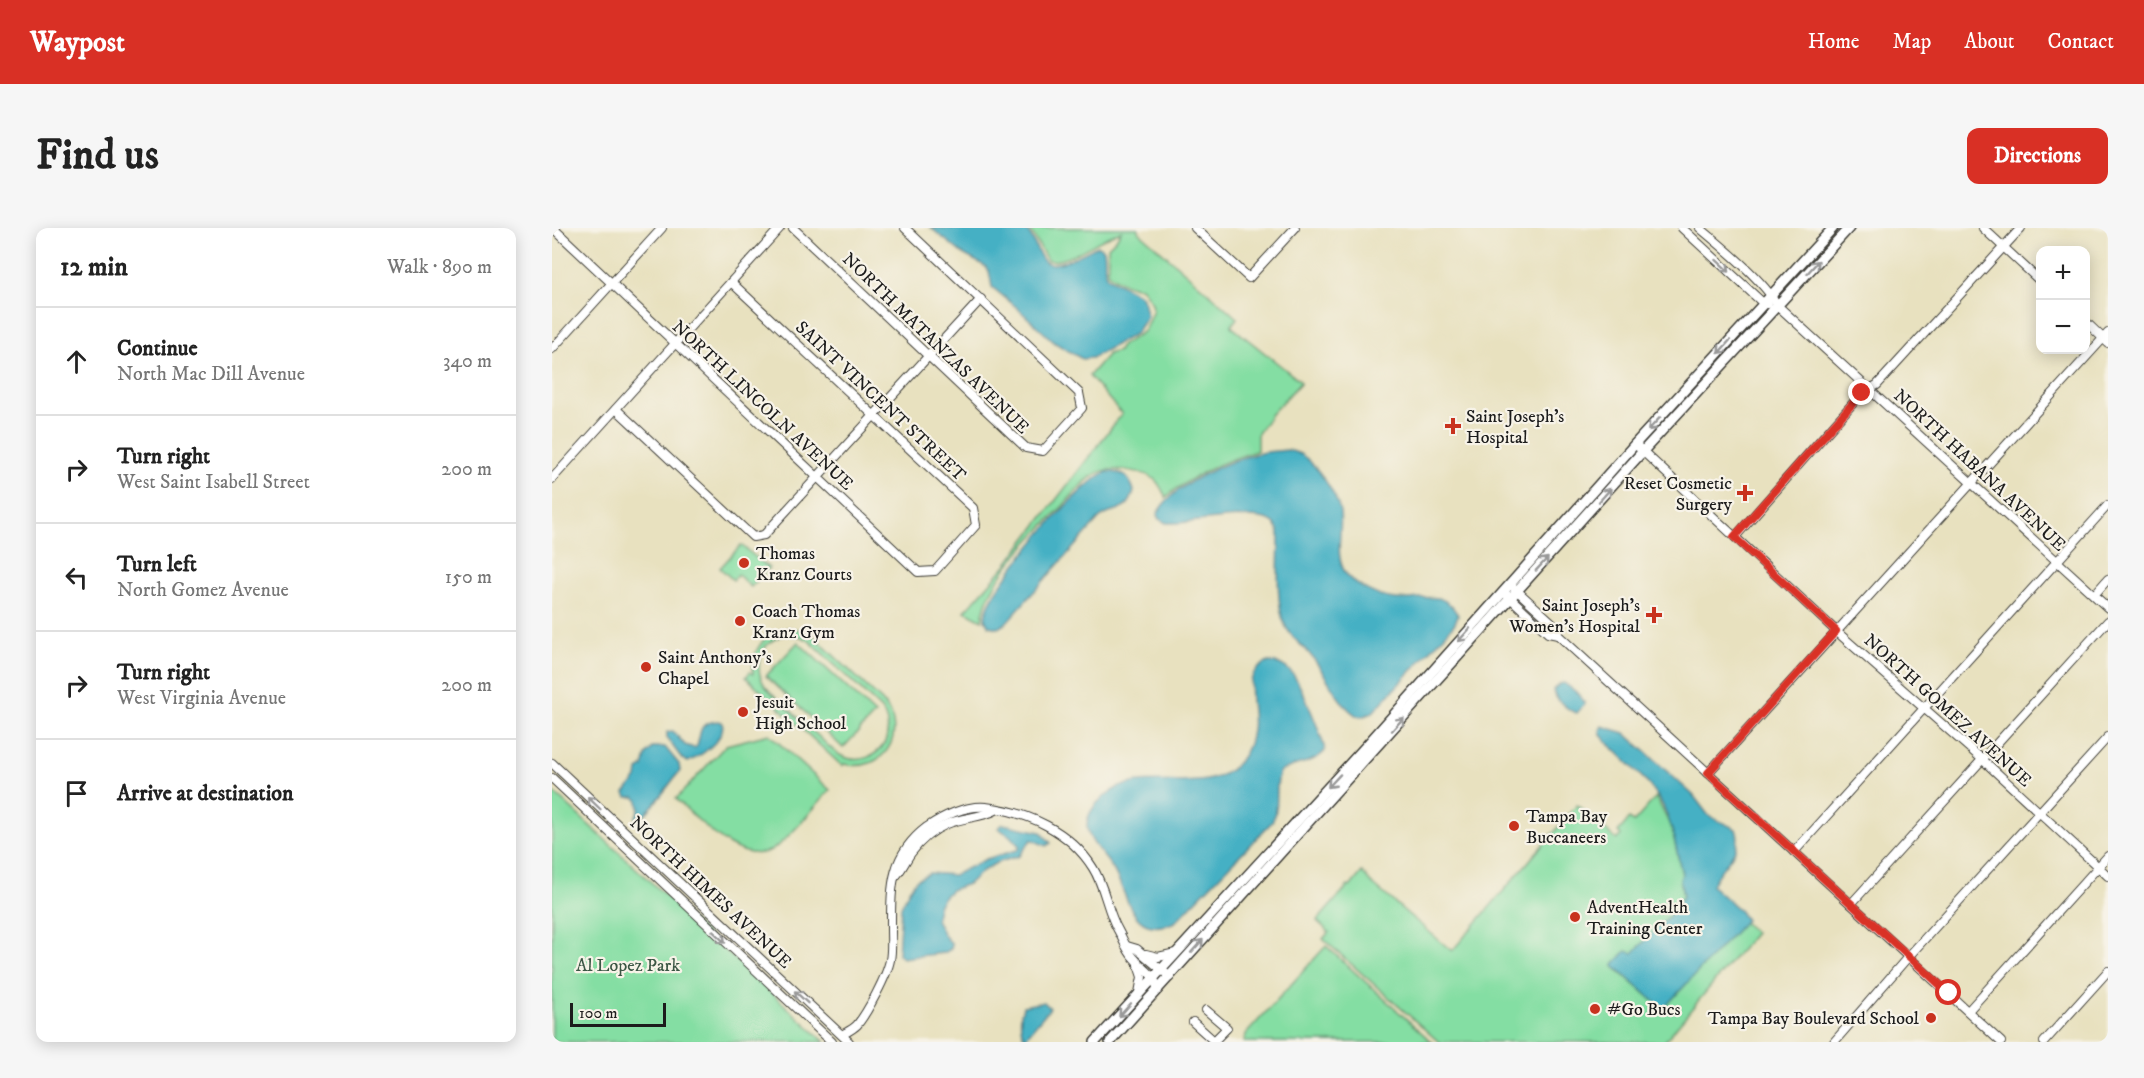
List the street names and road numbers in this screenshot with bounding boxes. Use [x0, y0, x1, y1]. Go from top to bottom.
street label: NORTH MATANZAS AVENUE [837, 248, 1034, 439]
street label: NORTH LINCOLN AVENUE [667, 316, 858, 496]
street label: SAINT VINCENT STREET [790, 317, 970, 487]
street label: NORTH HABANA AVENUE [1889, 385, 2070, 556]
street label: NORTH GOMEZ AVENUE [1859, 630, 2036, 792]
street label: NORTH HIMES AVENUE [625, 812, 796, 974]

